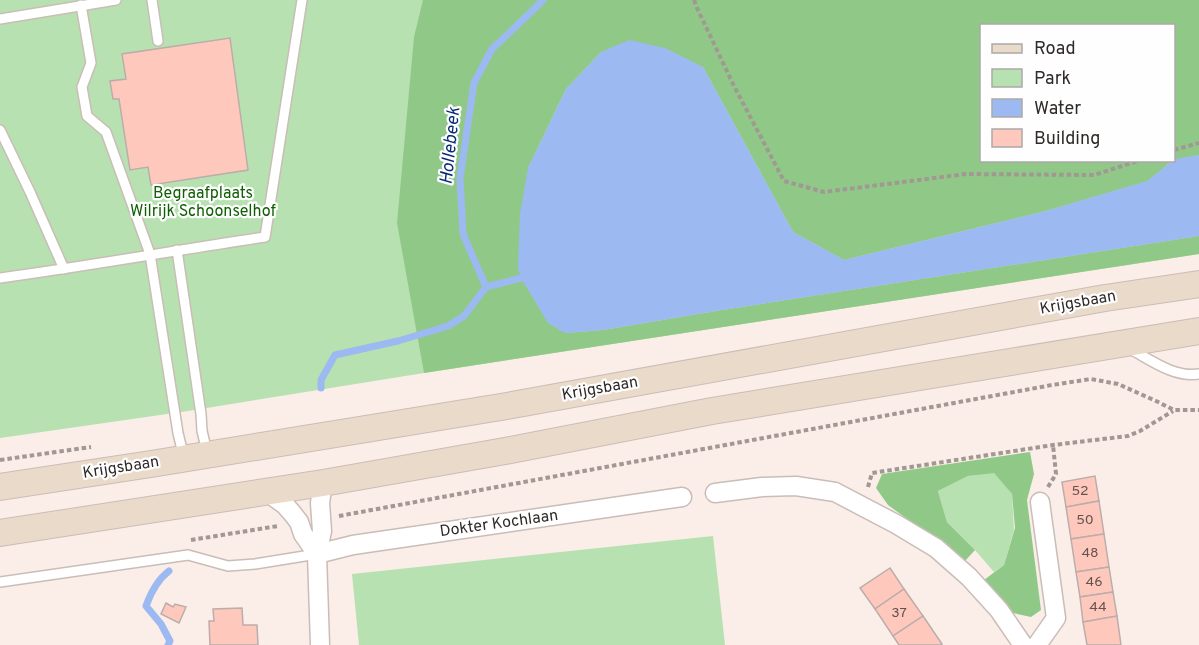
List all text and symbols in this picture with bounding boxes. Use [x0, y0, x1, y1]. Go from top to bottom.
legend [980, 24, 1175, 162]
text: Road [1034, 38, 1076, 61]
text: Park [1034, 68, 1071, 91]
text: Water [1034, 98, 1081, 121]
water label: Hollebeek [436, 105, 467, 186]
text: Building [1034, 128, 1100, 151]
park label: Begraafplaats Wilrijk Schoonselhof [130, 184, 277, 222]
street label: Krijgsbaan [1038, 286, 1118, 320]
street label: Krijgsbaan [560, 372, 640, 406]
street label: Krijgsbaan [81, 452, 161, 484]
house number: 52 [1071, 483, 1089, 500]
street label: Dokter Kochlaan [439, 506, 559, 542]
house number: 50 [1076, 512, 1094, 529]
house number: 48 [1081, 545, 1099, 562]
house number: 46 [1085, 574, 1103, 591]
house number: 44 [1089, 599, 1107, 616]
house number: 37 [891, 605, 907, 622]

